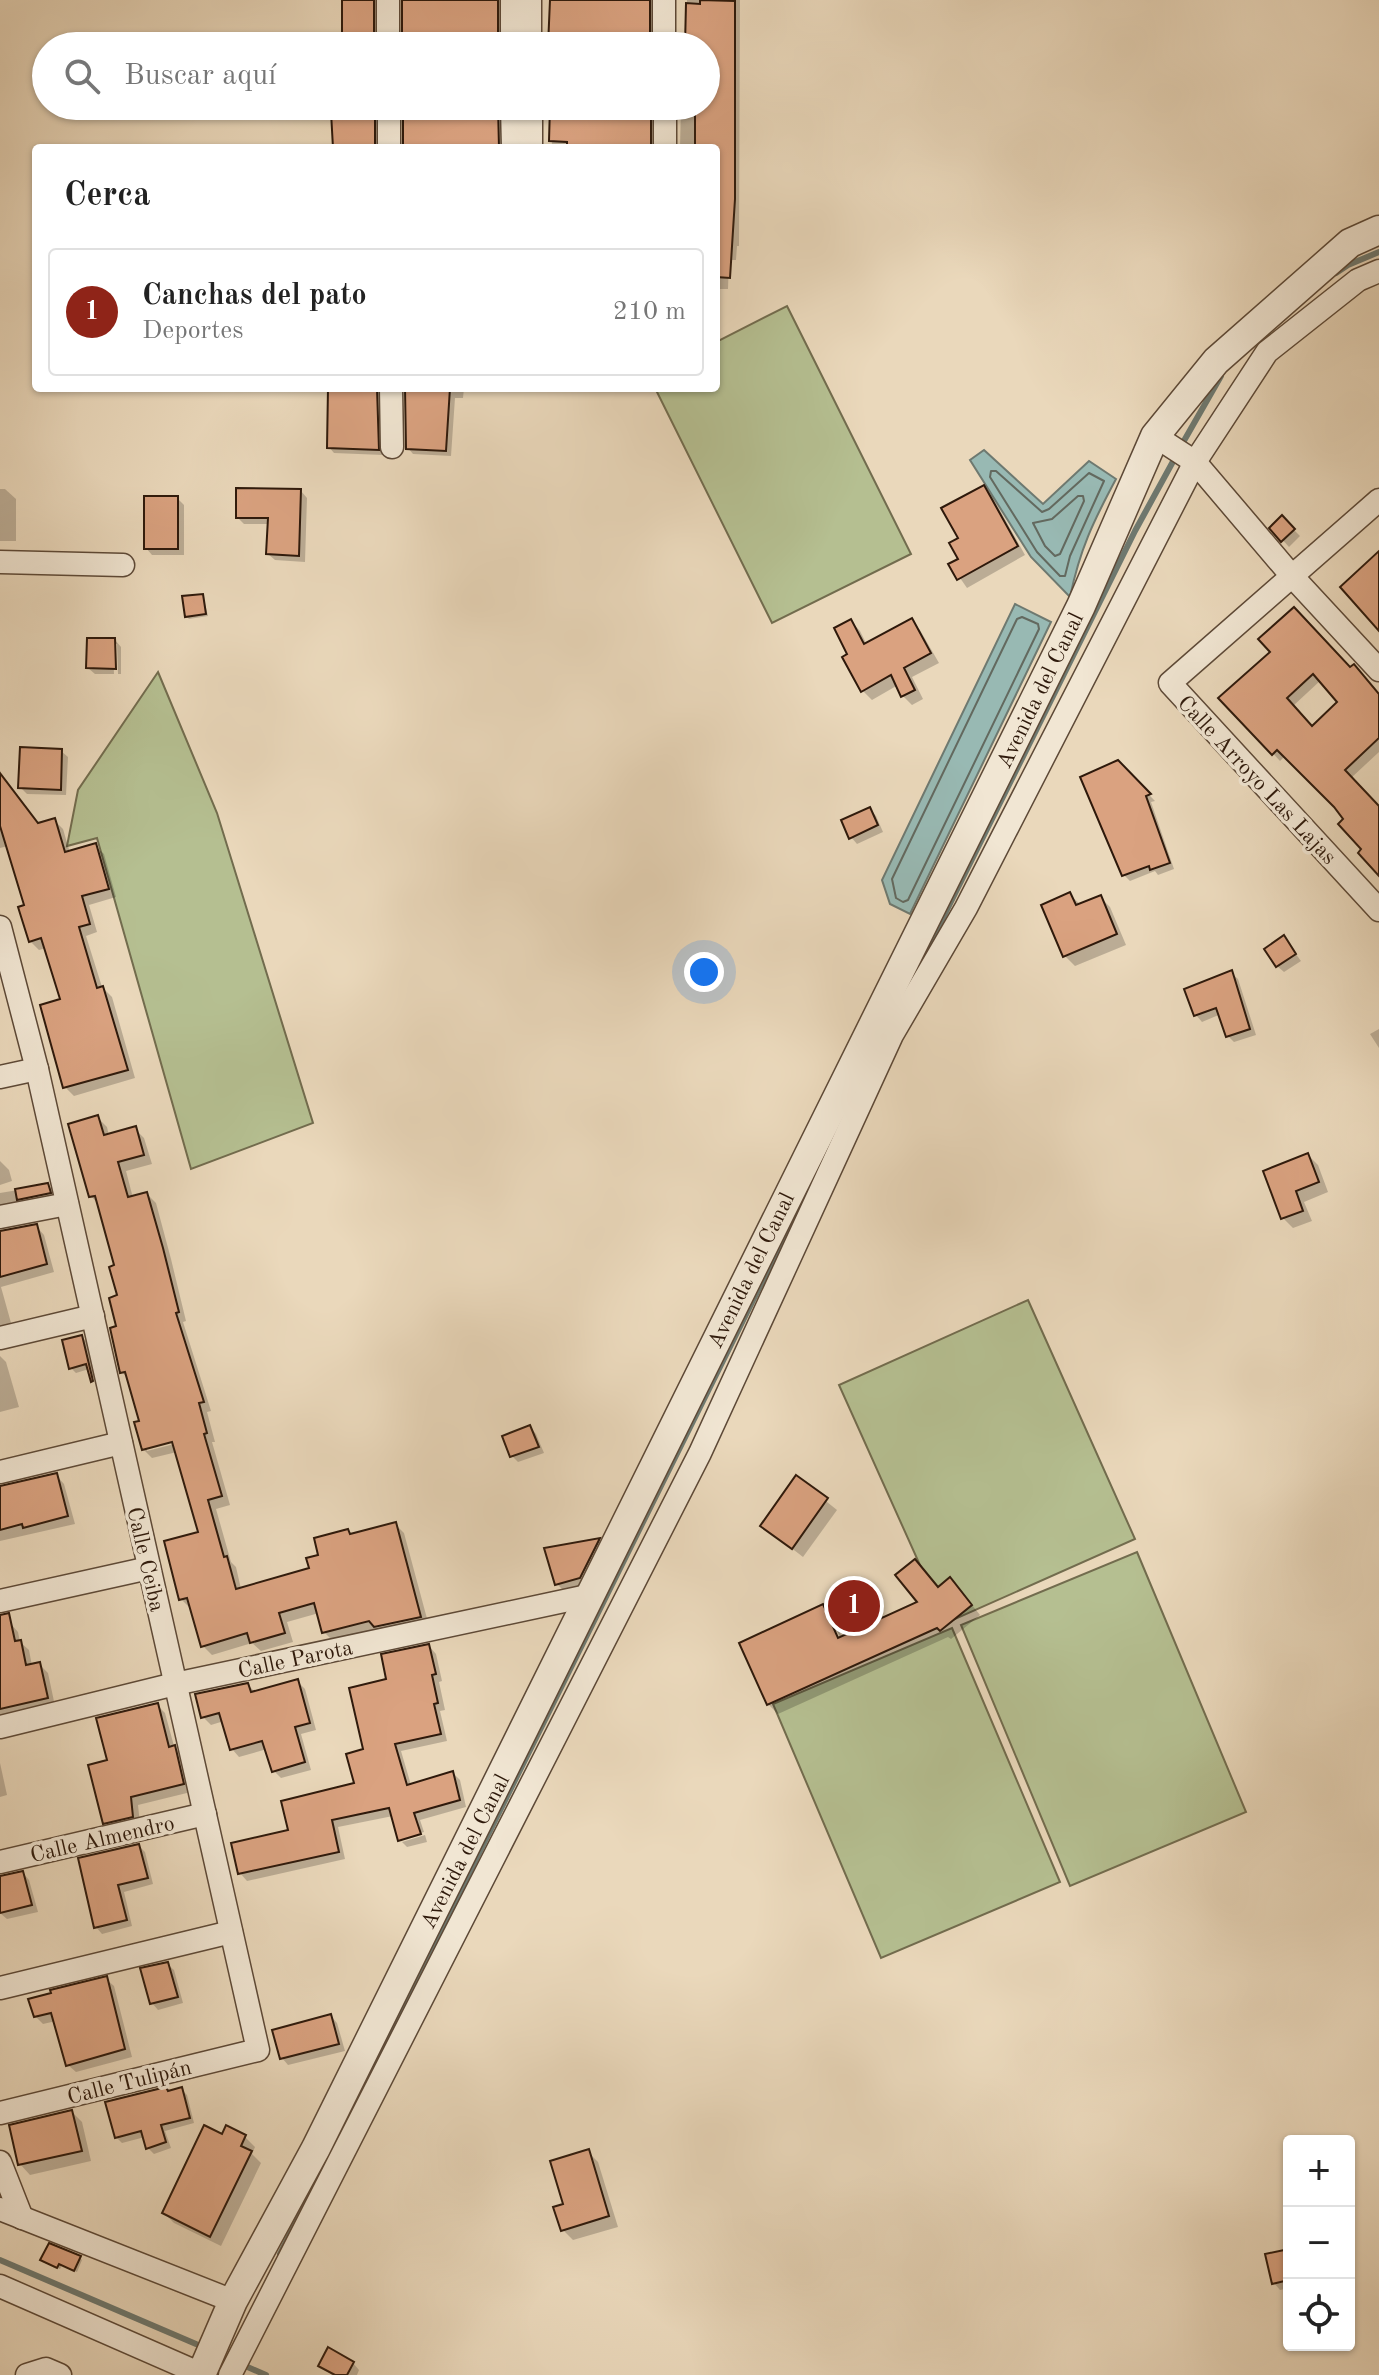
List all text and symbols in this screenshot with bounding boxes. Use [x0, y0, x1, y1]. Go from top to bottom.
search box [32, 32, 720, 120]
icon: search [60, 54, 104, 98]
text: Buscar aquí [124, 61, 276, 91]
text: Cerca [64, 179, 150, 213]
text: Canchas del pato [142, 281, 367, 311]
text: 1 [84, 299, 100, 325]
text: 210 m [613, 299, 686, 325]
text: Deportes [142, 318, 244, 344]
street label: Avenida del Canal [994, 609, 1088, 772]
street label: Calle Arroyo Las Lajas [1173, 692, 1340, 869]
your location [684, 952, 724, 992]
street label: Avenida del Canal [705, 1189, 799, 1352]
street label: Calle Ceiba [122, 1505, 168, 1614]
pin: 1 [828, 1576, 880, 1636]
street label: Calle Parota [236, 1637, 355, 1683]
street label: Avenida del Canal [417, 1771, 514, 1933]
street label: Calle Almendro [28, 1813, 177, 1867]
street label: Calle Tulipán [65, 2057, 194, 2109]
map controls [1283, 2135, 1355, 2351]
button: + [1283, 2135, 1355, 2207]
button: − [1283, 2207, 1355, 2279]
button: locate [1283, 2279, 1355, 2351]

